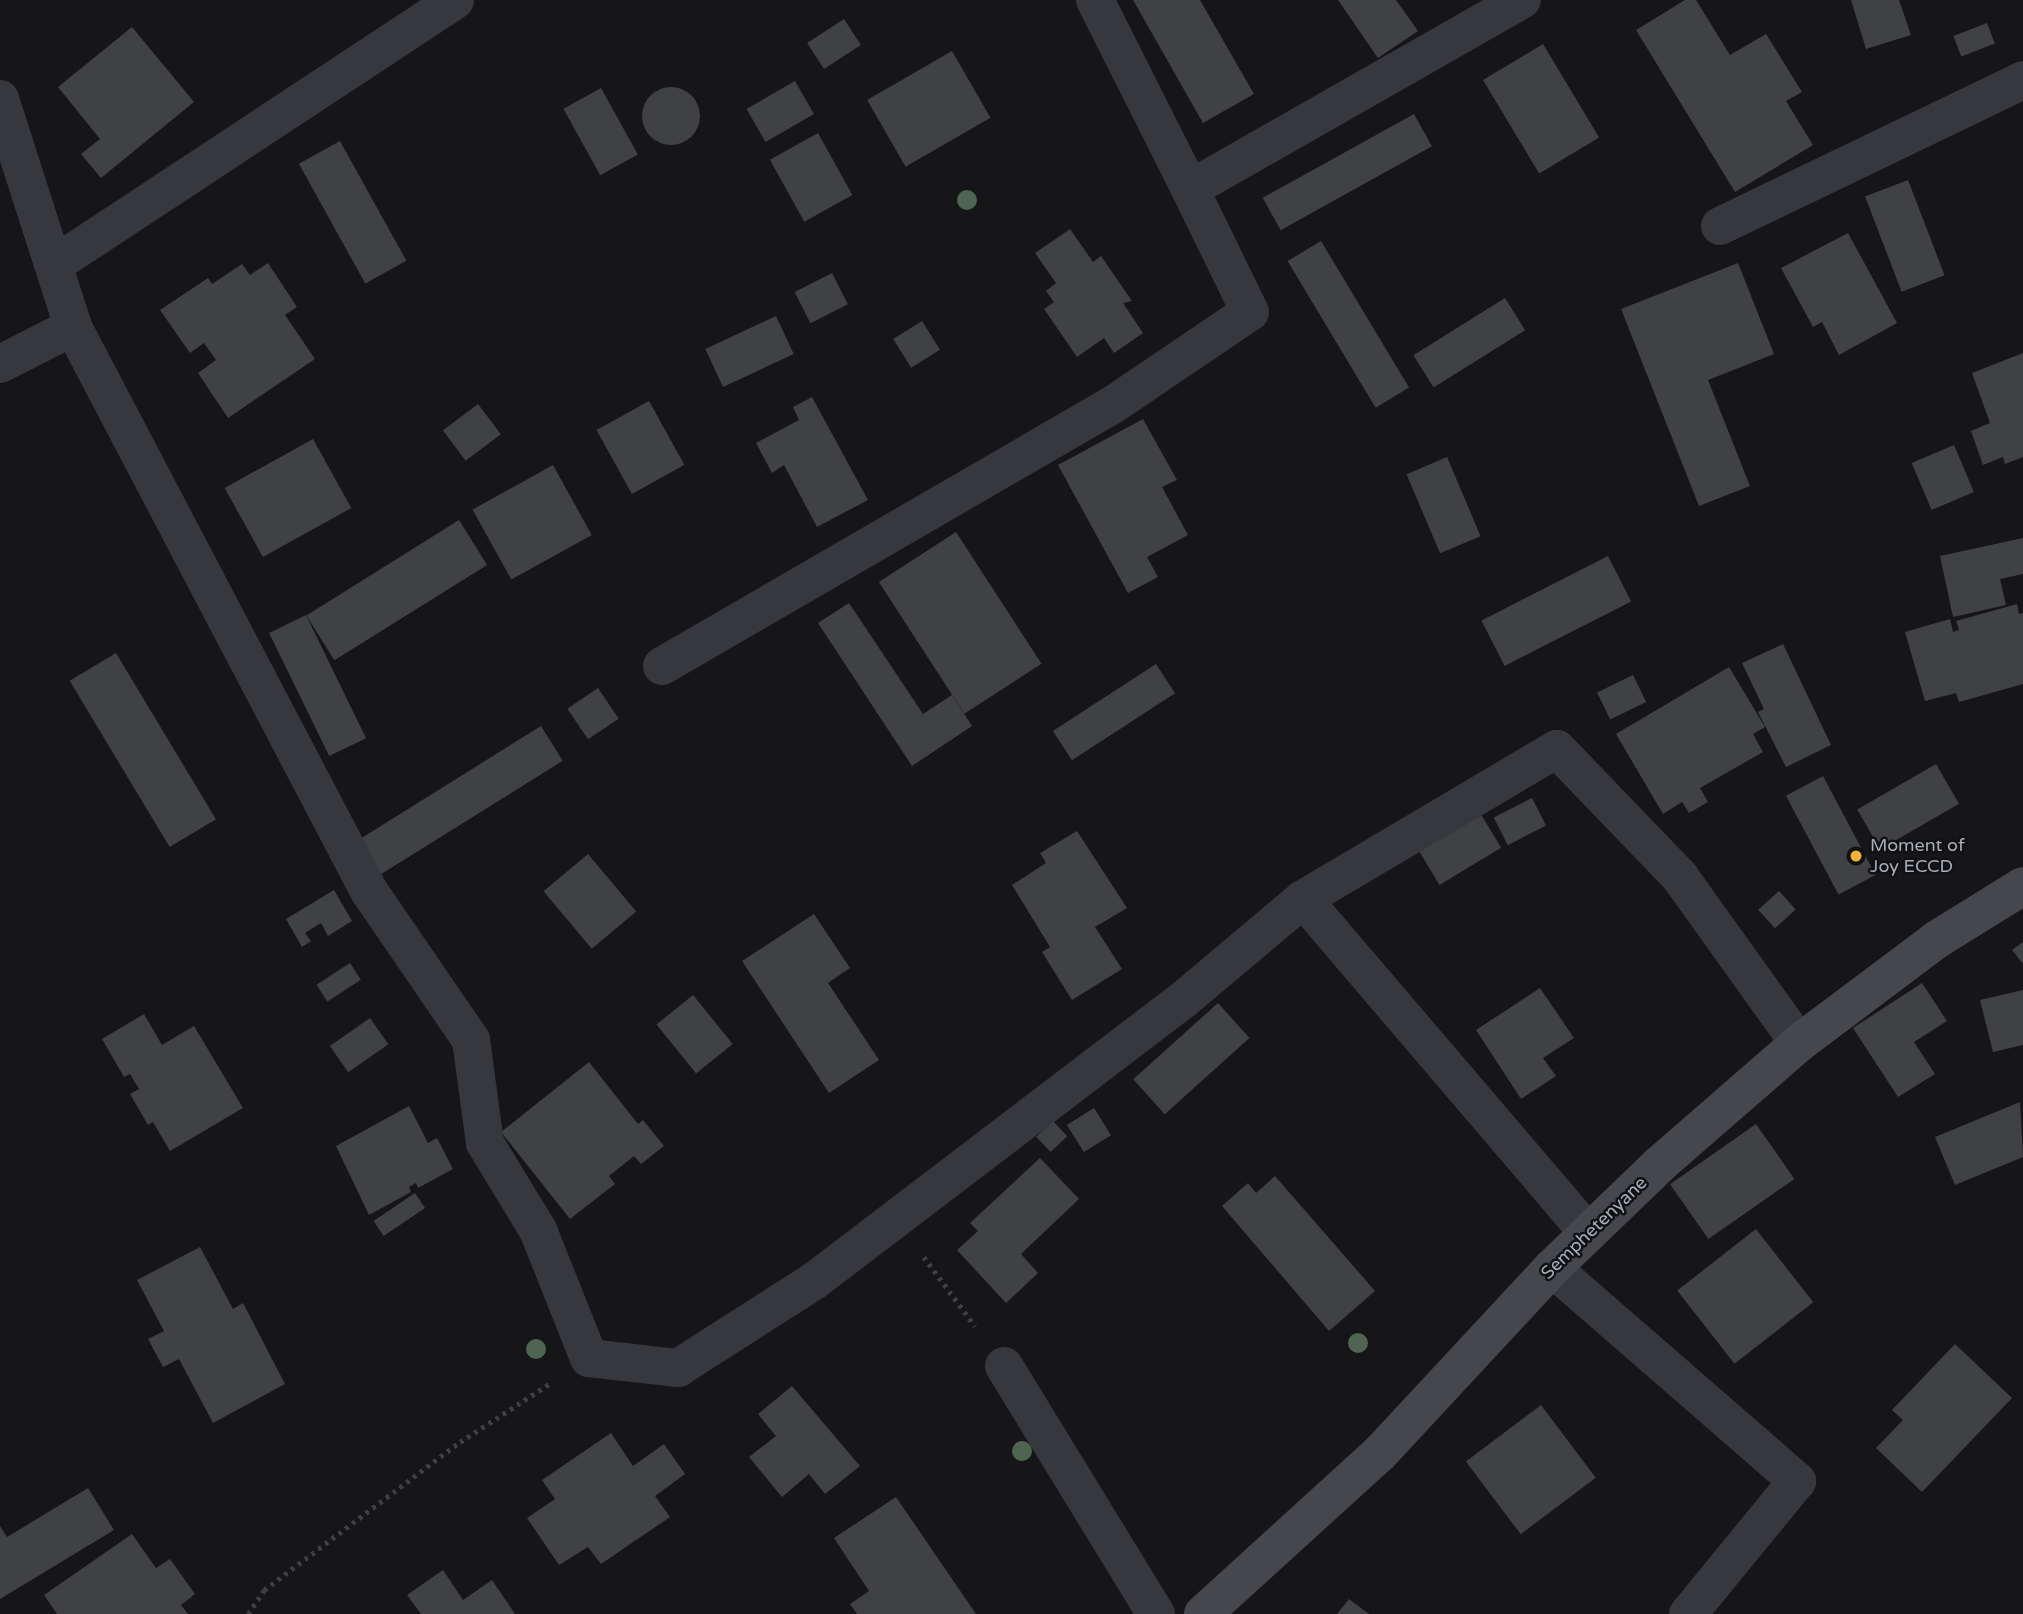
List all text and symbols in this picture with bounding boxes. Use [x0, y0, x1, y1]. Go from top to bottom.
place label: Moment of Joy ECCD [1870, 835, 1965, 878]
marker: Moment of Joy ECCD [1848, 848, 1864, 864]
street label: Semphetenyane [1537, 1172, 1651, 1284]

